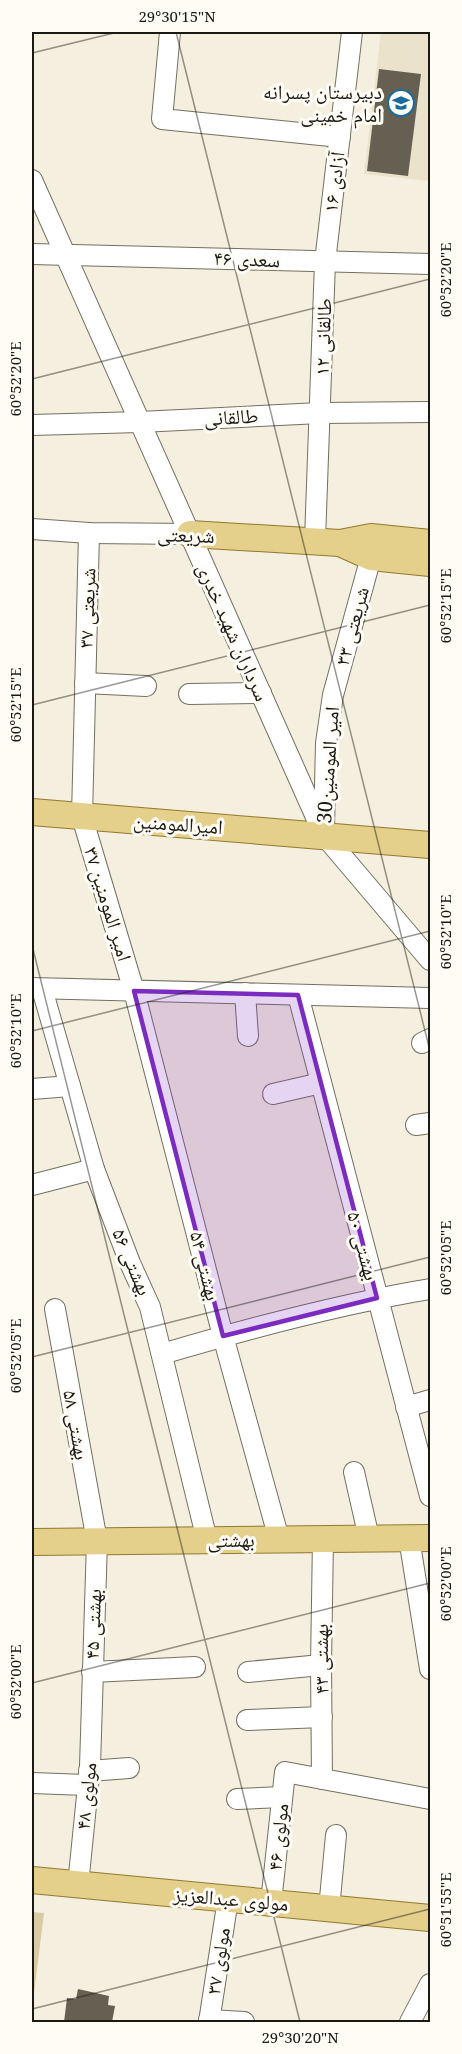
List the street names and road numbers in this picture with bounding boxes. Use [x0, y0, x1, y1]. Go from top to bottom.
street label: آزادی ۱۶ [316, 149, 351, 214]
street label: سعدی ۴۶ [213, 244, 281, 273]
street label: طالقانی ۱۲ [308, 298, 337, 376]
street label: طالقانی [203, 402, 259, 431]
street label: شریعتی [157, 520, 215, 549]
street label: سرداران شهید خدری [191, 558, 276, 705]
street label: شریعتی ۳۷ [72, 567, 101, 649]
street label: شریعتی ۳۳ [328, 583, 375, 668]
street label: امیر المومنین30 [310, 706, 345, 824]
street label: امیرالمومنین [132, 807, 224, 840]
street label: امیر المومنین ۳۷ [78, 843, 139, 964]
street label: بهشتی ۵۰ [341, 1208, 386, 1283]
street label: بهشتی ۵۶ [106, 1224, 159, 1300]
street label: بهشتی ۵۴ [184, 1228, 227, 1303]
street label: بهشتی ۵۸ [57, 1388, 96, 1462]
street label: بهشتی [207, 1526, 255, 1553]
street label: بهشتی ۴۵ [78, 1588, 107, 1660]
street label: بهشتی ۴۳ [307, 1624, 334, 1694]
street label: مولوی ۴۸ [69, 1761, 102, 1831]
street label: مولوی ۴۶ [261, 1802, 294, 1872]
street label: مولوی عبدالعزیز [171, 1880, 290, 1917]
street label: مولوی ۳۷ [199, 1925, 236, 1996]

